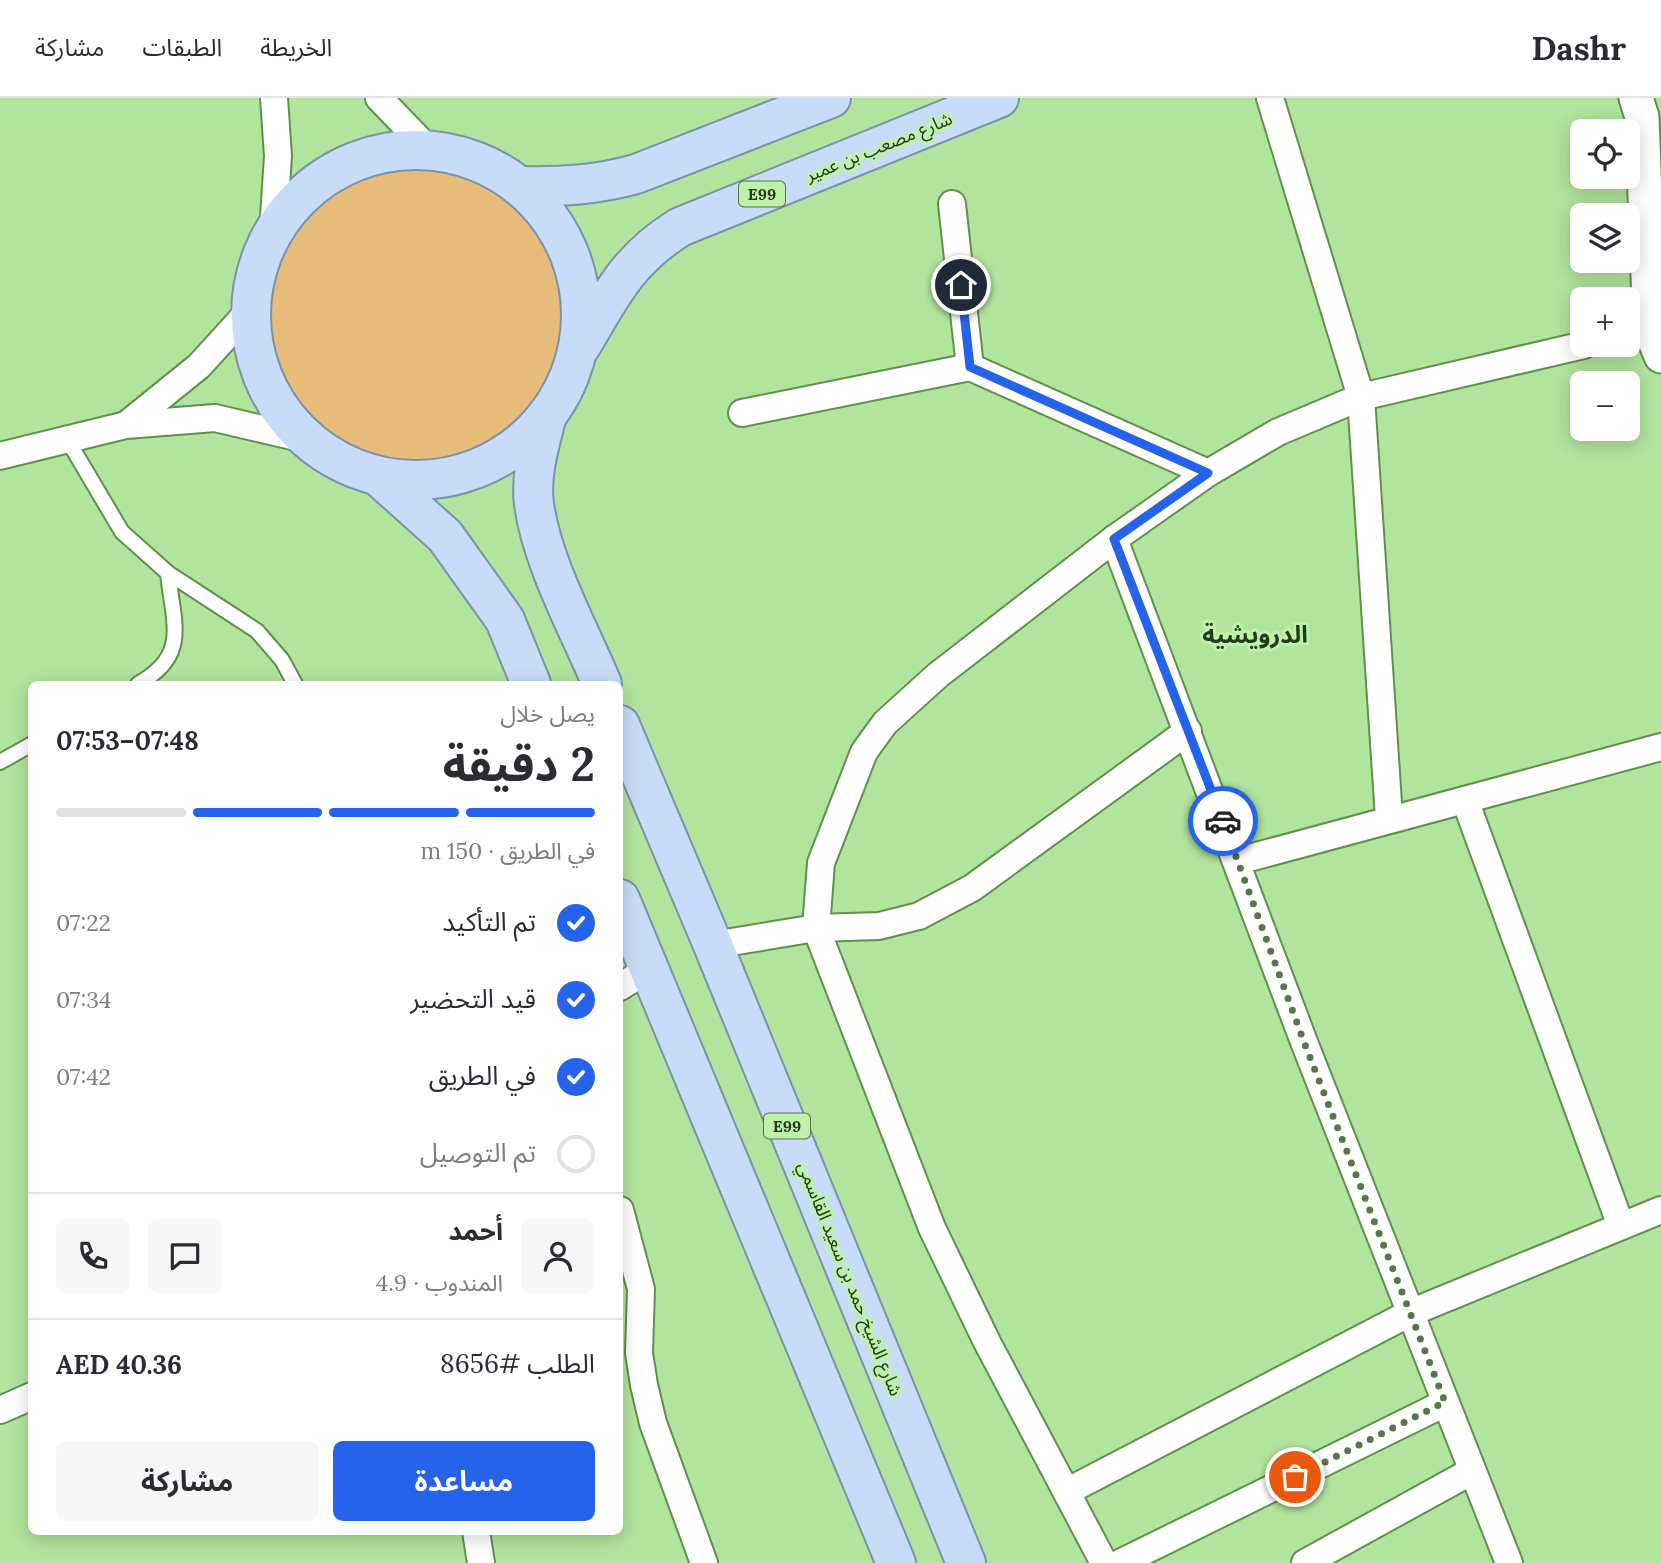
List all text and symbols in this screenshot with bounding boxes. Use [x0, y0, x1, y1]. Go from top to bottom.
text: Dashr [1532, 27, 1626, 69]
text: مشاركة [35, 32, 104, 63]
text: الطبقات [142, 32, 222, 63]
text: الخريطة [260, 32, 332, 63]
street label: شارع مصعب بن عمير [801, 107, 957, 190]
map controls [1570, 119, 1640, 441]
button: locate [1570, 119, 1640, 189]
road number: E99 [739, 181, 785, 206]
button: layers [1570, 203, 1640, 273]
pin [931, 255, 991, 315]
icon: home [942, 266, 980, 304]
button: + [1570, 287, 1640, 357]
button: − [1570, 371, 1640, 441]
district label: الدرويشية [1202, 619, 1308, 650]
text: يصل خلال [500, 699, 595, 728]
text: 07:48–07:53 [56, 724, 199, 757]
text: 2 دقيقة [443, 735, 595, 794]
courier [1188, 786, 1258, 856]
icon: car [1204, 802, 1242, 840]
text: في الطريق · 150 m [420, 836, 595, 865]
icon: check [557, 904, 595, 942]
text: تم التأكيد [442, 905, 536, 938]
text: 07:22 [56, 908, 111, 937]
icon: check [557, 981, 595, 1019]
text: قيد التحضير [410, 982, 536, 1015]
text: 07:34 [56, 985, 111, 1014]
icon: check [557, 1058, 595, 1096]
text: في الطريق [429, 1059, 536, 1092]
text: 07:42 [56, 1062, 111, 1091]
road number: E99 [764, 1114, 810, 1138]
text: تم التوصيل [420, 1136, 536, 1169]
street label: شارع الشيخ حمد بن سعيد القاسمي [790, 1158, 908, 1400]
text: أحمد [449, 1214, 503, 1247]
button: phone [56, 1219, 130, 1293]
button: chat [148, 1219, 222, 1293]
button: person [521, 1219, 595, 1293]
text: المندوب · 4.9 [376, 1268, 503, 1297]
text: الطلب #8656 [440, 1347, 595, 1380]
text: AED 40.36 [56, 1348, 182, 1381]
button: مشاركة [56, 1441, 319, 1521]
button: مساعدة [333, 1441, 595, 1521]
pin [1265, 1447, 1325, 1507]
icon: bag [1276, 1458, 1314, 1496]

